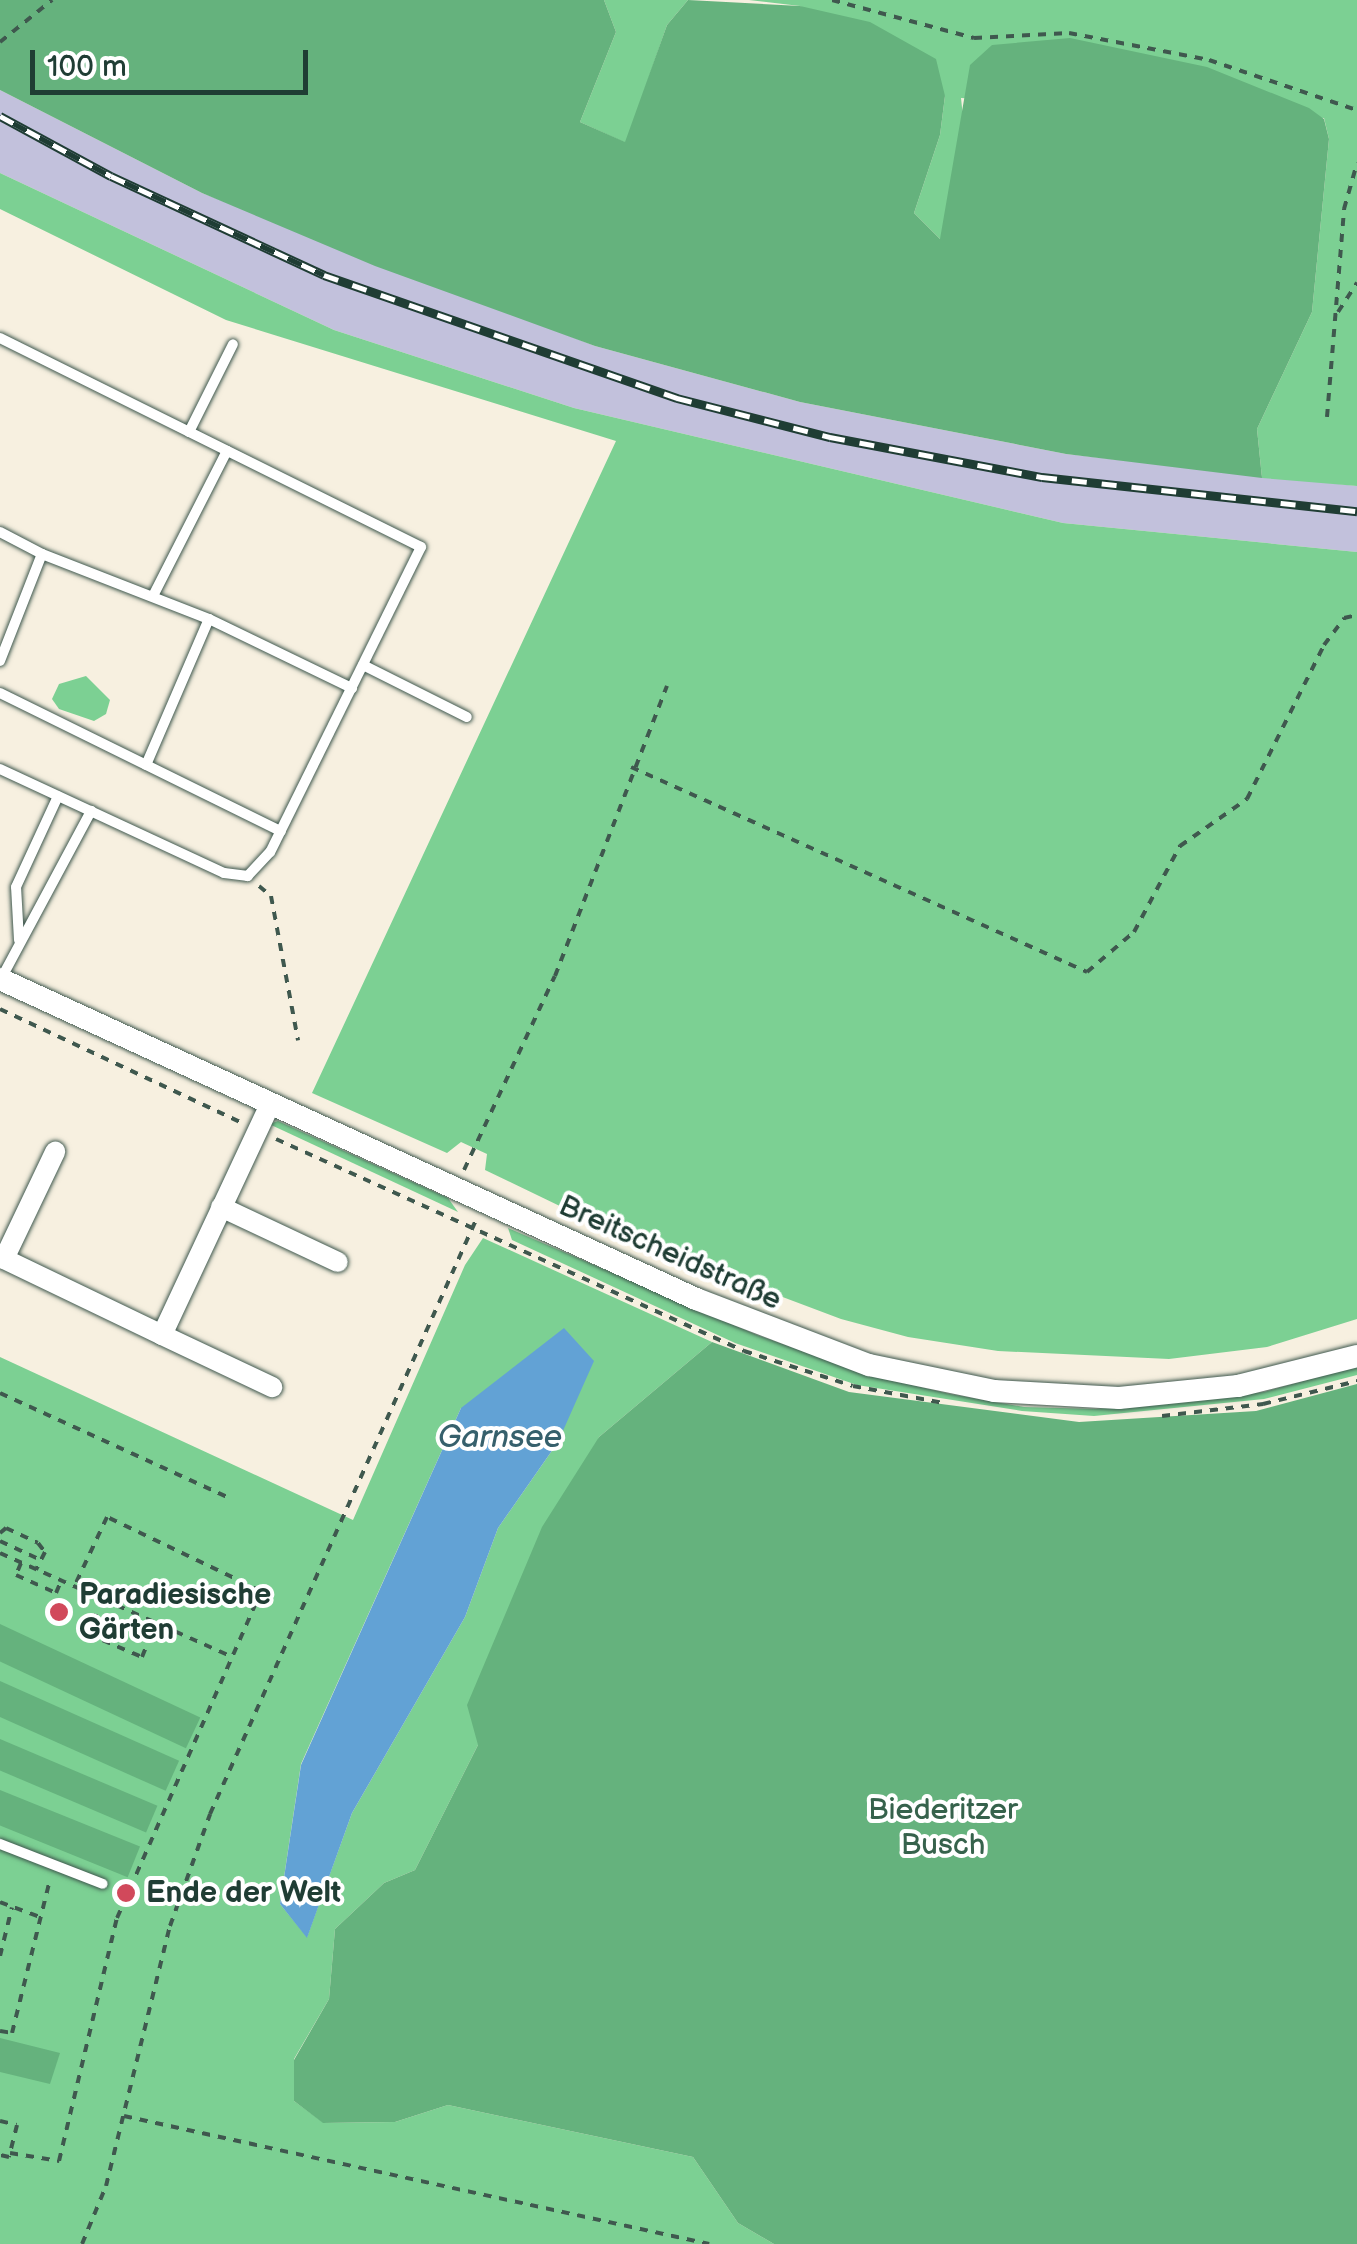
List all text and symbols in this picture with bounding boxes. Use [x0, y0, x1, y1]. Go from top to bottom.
scale bar [35, 30, 312, 92]
text: 100 m [47, 49, 127, 85]
street label: Breitscheidstraße [553, 1188, 787, 1318]
water label: Garnsee [438, 1419, 562, 1457]
place label: Paradiesische Gärten [79, 1577, 271, 1648]
marker: Paradiesische Gärten [48, 1601, 70, 1623]
park label: Biederitzer Busch [868, 1792, 1018, 1862]
place label: Ende der Welt [146, 1875, 341, 1911]
marker: Ende der Welt [115, 1882, 137, 1904]

